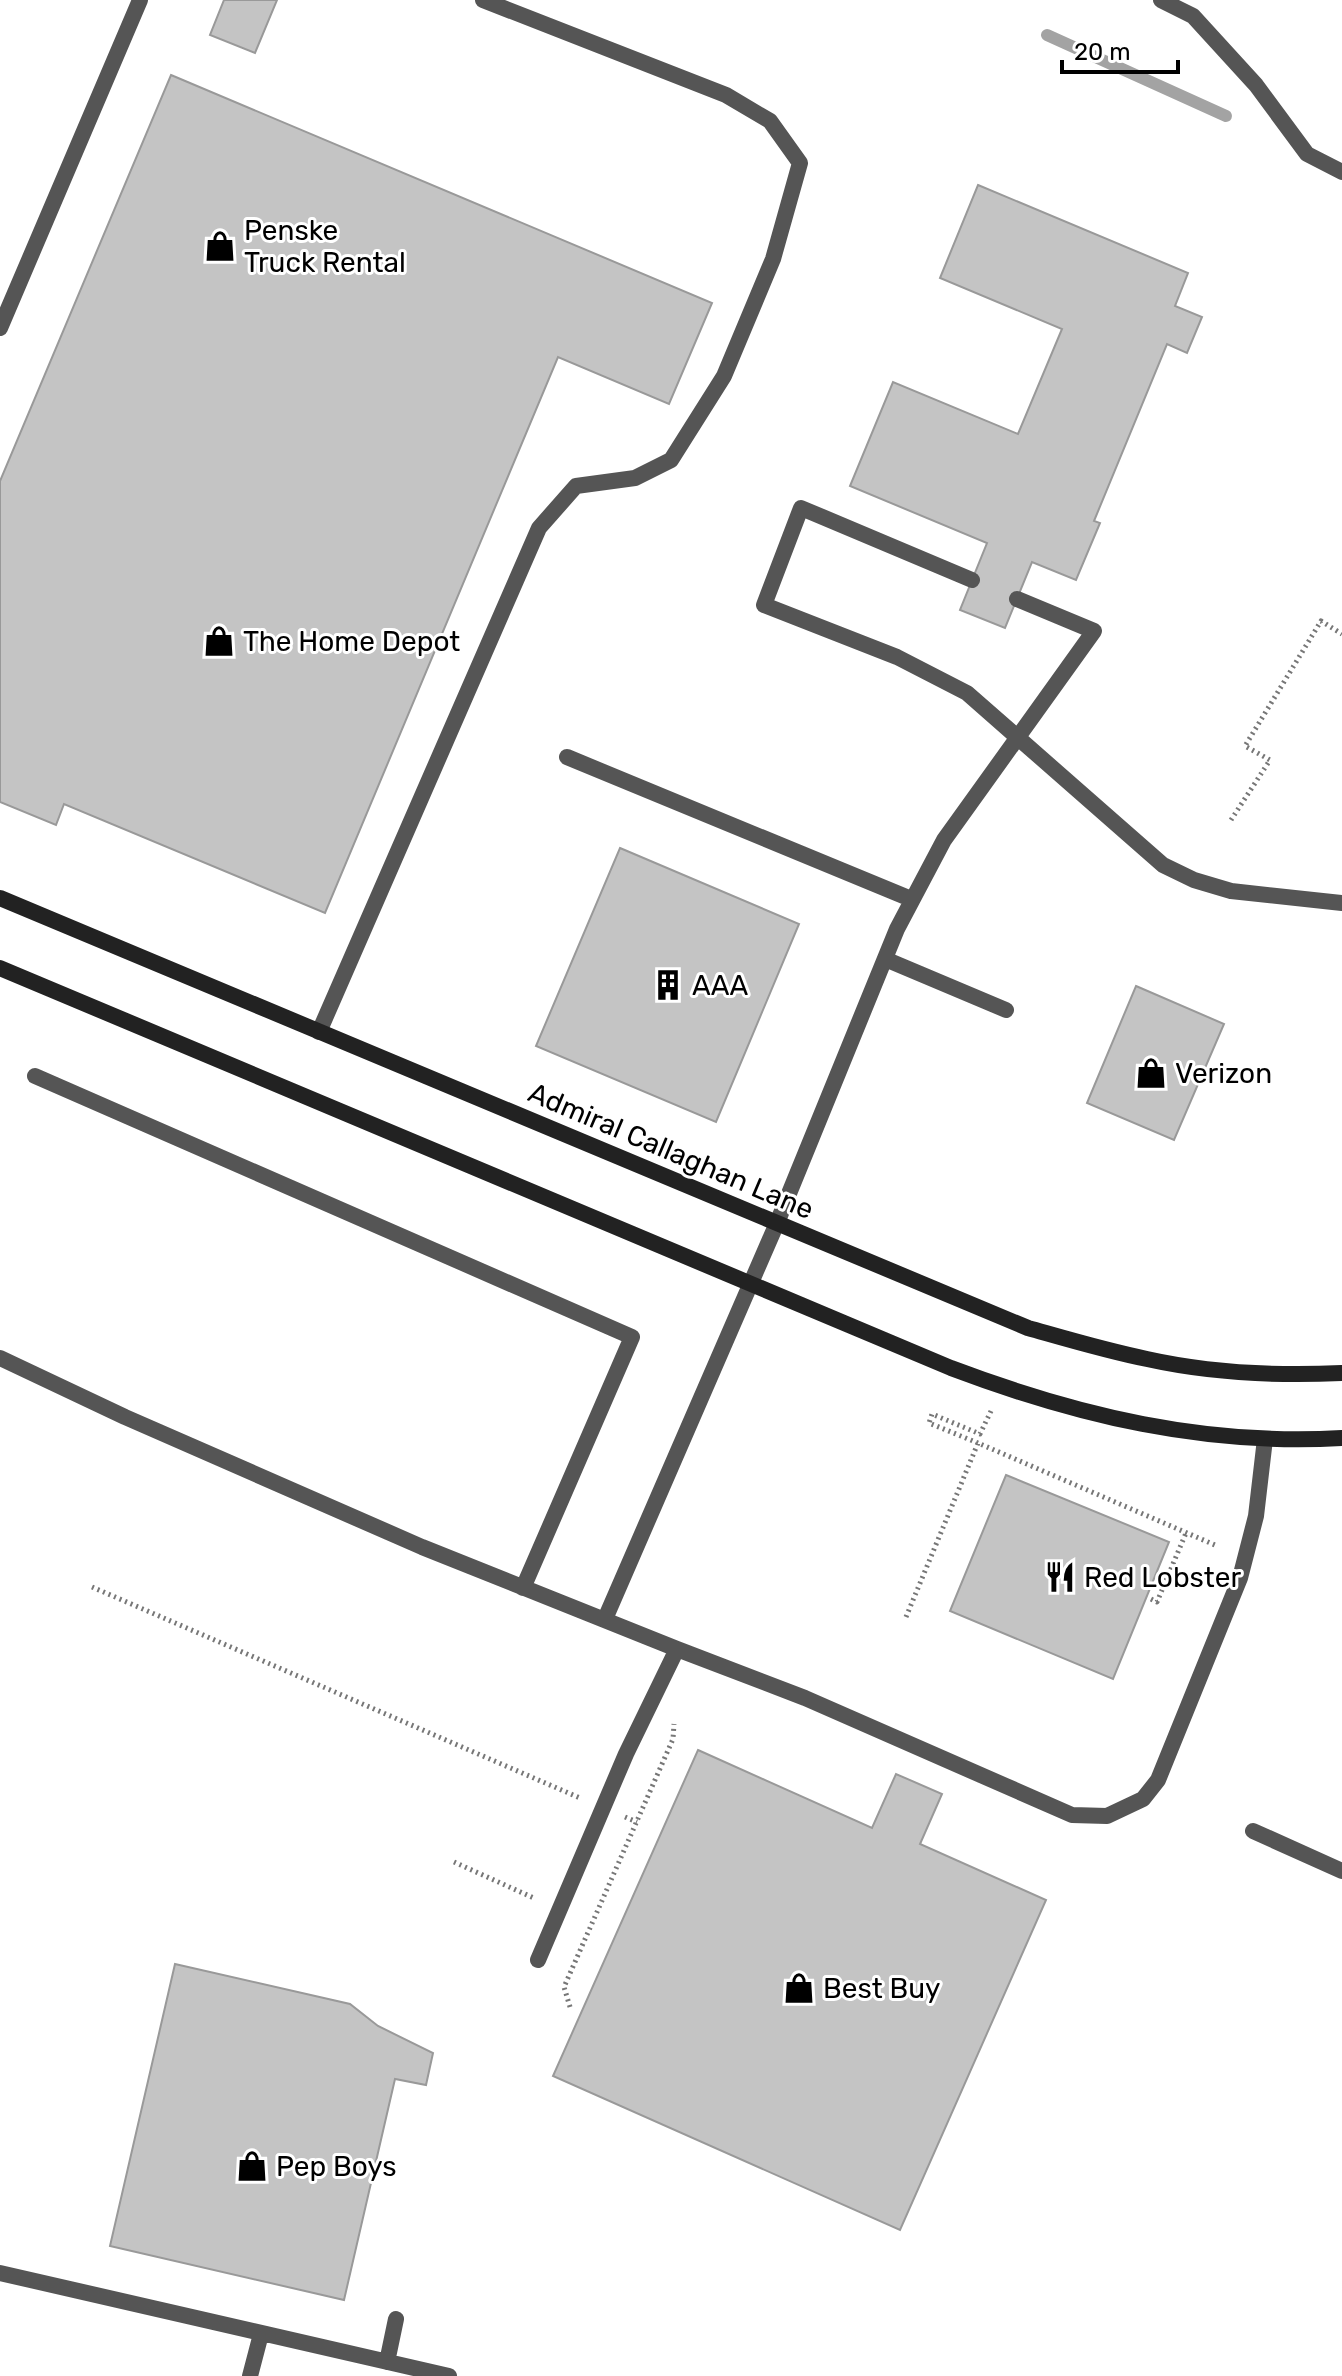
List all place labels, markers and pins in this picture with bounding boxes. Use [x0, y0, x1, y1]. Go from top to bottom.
place label: Penske Truck Rental [244, 214, 406, 279]
shop icon: Penske Truck Rental [203, 229, 237, 263]
shop icon: The Home Depot [202, 624, 236, 658]
place label: The Home Depot [243, 625, 460, 658]
building icon: AAA [651, 968, 685, 1002]
place label: AAA [692, 969, 749, 1002]
shop icon: Verizon [1134, 1056, 1168, 1090]
place label: Verizon [1175, 1057, 1272, 1090]
restaurant icon: Red Lobster [1043, 1560, 1077, 1594]
place label: Red Lobster [1084, 1561, 1241, 1594]
shop icon: Best Buy [782, 1971, 816, 2005]
place label: Best Buy [823, 1972, 940, 2005]
shop icon: Pep Boys [235, 2149, 269, 2183]
place label: Pep Boys [276, 2150, 397, 2183]

